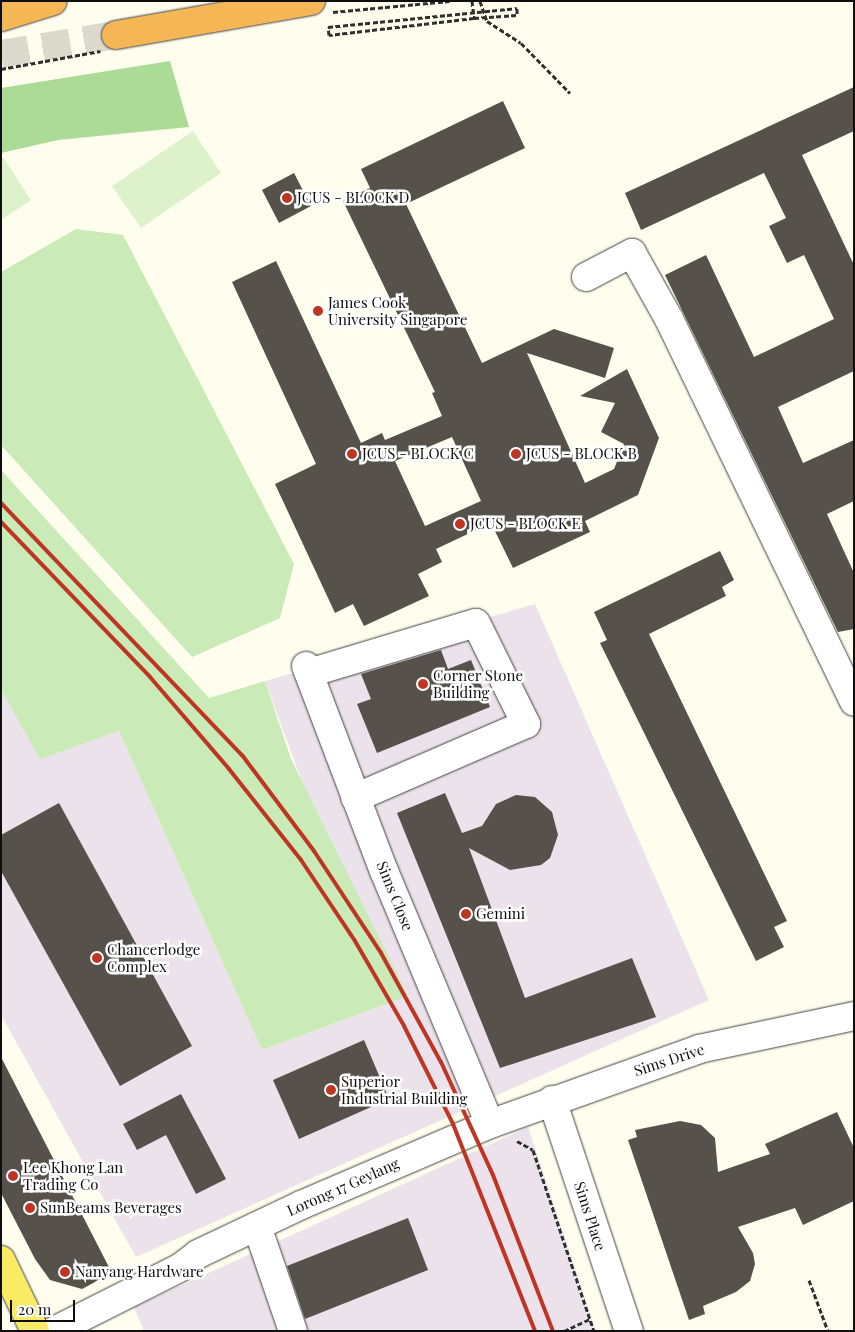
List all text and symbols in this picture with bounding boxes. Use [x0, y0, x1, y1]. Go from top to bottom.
place label: JCUS - BLOCK D [297, 189, 409, 207]
marker: JCUS - BLOCK D [281, 192, 293, 204]
place label: James Cook University Singapore [328, 293, 468, 328]
marker: James Cook University Singapore [312, 305, 324, 317]
place label: JCUS - BLOCK C [362, 445, 474, 463]
place label: JCUS - BLOCK B [526, 445, 637, 463]
marker: JCUS - BLOCK C [346, 448, 358, 460]
marker: JCUS - BLOCK B [510, 448, 522, 460]
place label: JCUS - BLOCK E [470, 515, 581, 533]
marker: JCUS - BLOCK E [454, 518, 466, 530]
place label: Corner Stone Building [433, 666, 523, 701]
marker: Corner Stone Building [417, 678, 429, 690]
street label: Sims Close [373, 859, 417, 933]
place label: Gemini [476, 905, 525, 923]
marker: Gemini [460, 908, 472, 920]
place label: Chancerlodge Complex [107, 940, 200, 975]
marker: Chancerlodge Complex [91, 952, 103, 964]
street label: Sims Drive [632, 1040, 706, 1080]
place label: Superior Industrial Building [341, 1072, 467, 1107]
marker: Superior Industrial Building [325, 1084, 337, 1096]
street label: Lorong 17 Geylang [284, 1154, 402, 1220]
place label: Lee Khong Lan Trading Co [23, 1158, 123, 1193]
marker: Lee Khong Lan Trading Co [7, 1170, 19, 1182]
street label: Sims Place [570, 1179, 610, 1253]
place label: SunBeams Beverages [40, 1199, 182, 1217]
marker: SunBeams Beverages [24, 1202, 36, 1214]
place label: Nanyang Hardware [75, 1263, 204, 1281]
marker: Nanyang Hardware [59, 1266, 71, 1278]
scale bar [12, 1290, 78, 1322]
text: 20 m [18, 1299, 51, 1319]

